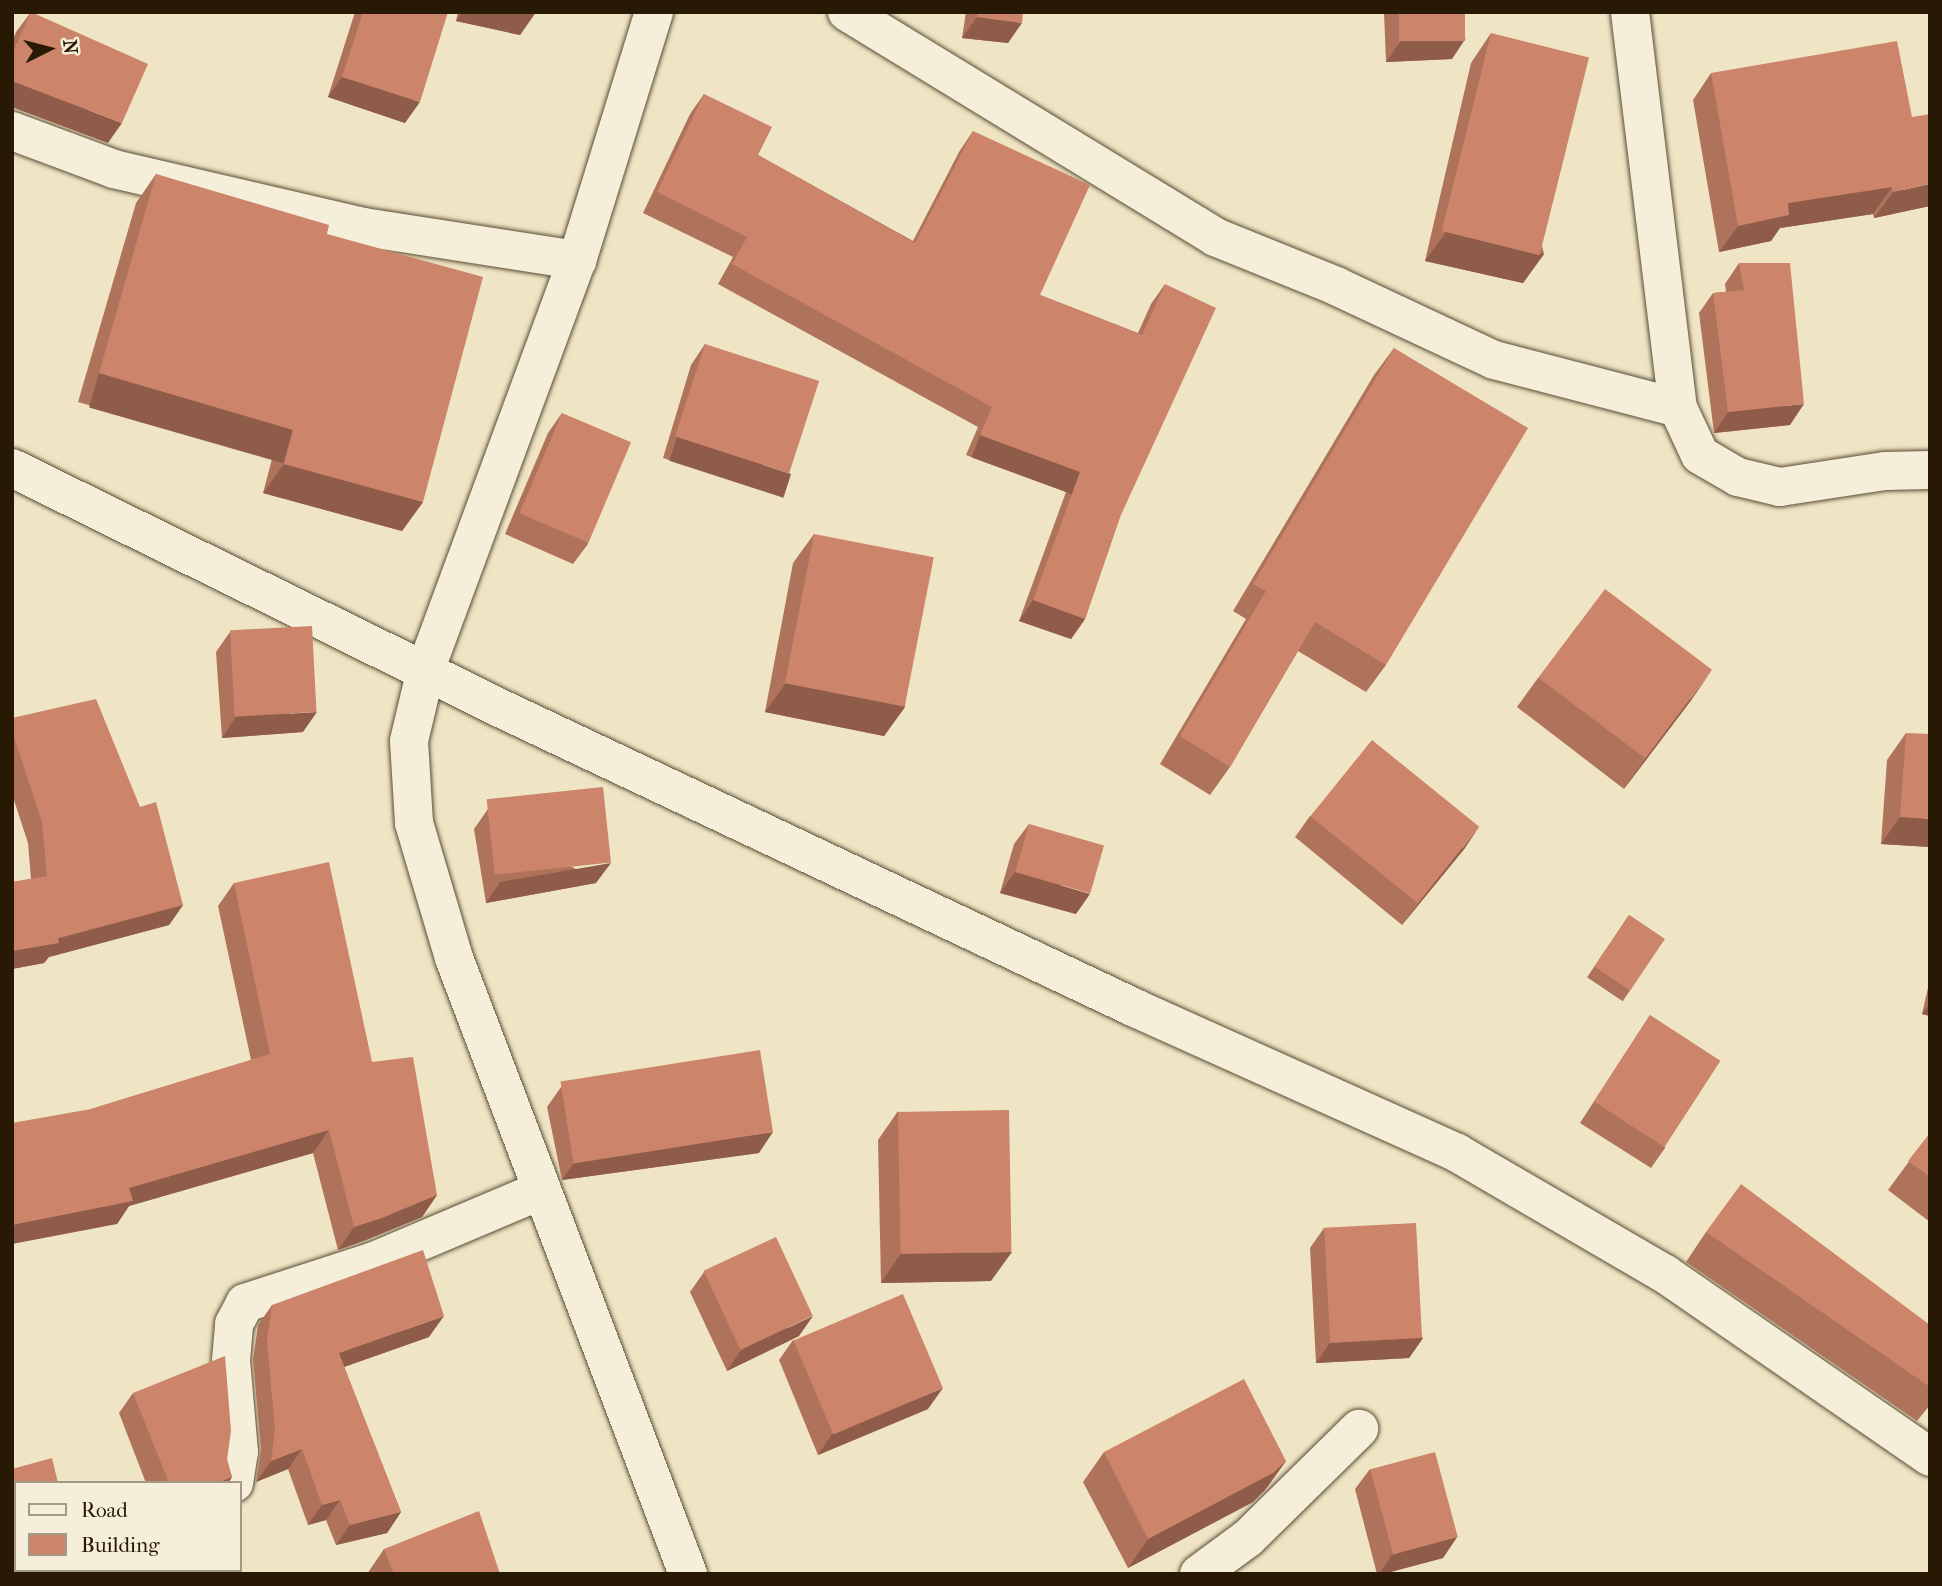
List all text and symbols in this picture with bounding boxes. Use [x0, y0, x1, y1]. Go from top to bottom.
north arrow [14, 14, 84, 84]
text: N [58, 38, 82, 55]
legend [14, 1481, 242, 1572]
text: Road [81, 1498, 128, 1522]
text: Building [81, 1533, 159, 1557]

